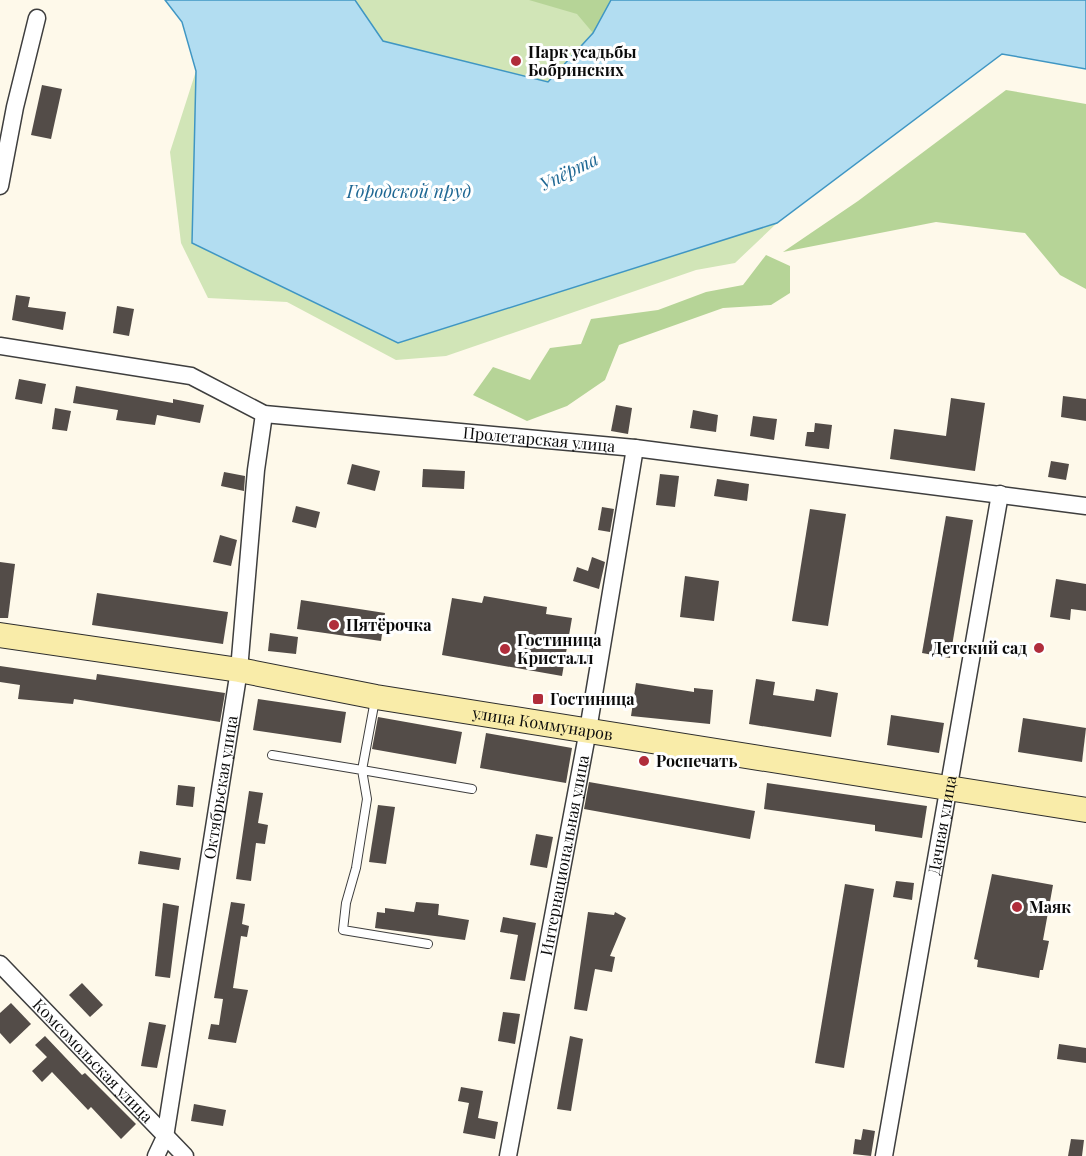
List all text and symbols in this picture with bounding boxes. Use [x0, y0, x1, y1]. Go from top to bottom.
place label: Парк усадьбы Бобринских [528, 41, 636, 80]
marker: Парк усадьбы Бобринских [509, 54, 523, 68]
water label: Упёрта [535, 147, 602, 196]
water label: Городской пруд [346, 179, 471, 203]
street label: Пролетарская улица [462, 421, 616, 456]
place label: Пятёрочка [346, 614, 432, 635]
marker: Пятёрочка [327, 618, 341, 632]
place label: Гостиница Кристалл [517, 629, 602, 668]
place label: Детский сад [932, 637, 1027, 658]
marker: Детский сад [1032, 641, 1046, 655]
marker: Гостиница Кристалл [498, 642, 512, 656]
place label: Гостиница [550, 688, 635, 709]
marker: Гостиница [531, 692, 545, 706]
street label: улица Коммунаров [470, 701, 615, 745]
street label: Октябрьская улица [198, 714, 242, 861]
place label: Роспечать [656, 750, 737, 771]
street label: Интернациональная улица [535, 753, 593, 957]
marker: Роспечать [637, 754, 651, 768]
street label: Дачная улица [923, 774, 960, 876]
place label: Маяк [1029, 896, 1071, 917]
marker: Маяк [1010, 900, 1024, 914]
street label: Комсомольская улица [29, 994, 158, 1127]

